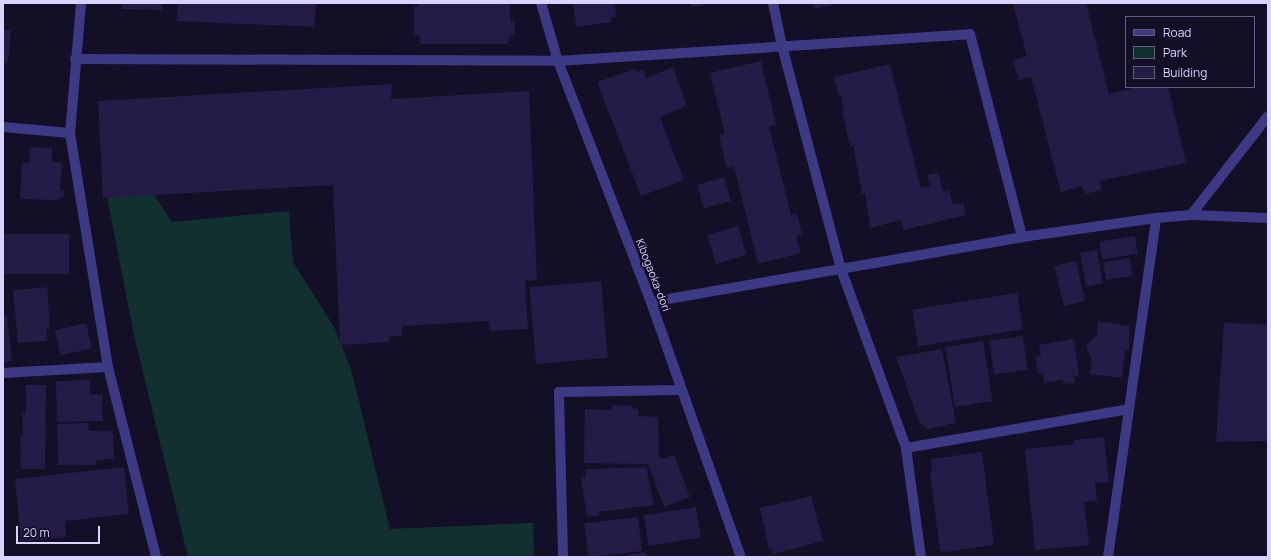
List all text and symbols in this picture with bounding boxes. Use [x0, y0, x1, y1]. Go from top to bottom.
legend [1125, 16, 1255, 88]
text: Road [1163, 24, 1191, 41]
text: Park [1163, 44, 1187, 61]
text: Building [1163, 64, 1207, 81]
street label: Kibogaoka-dori [633, 237, 673, 313]
scale bar [18, 518, 102, 544]
text: 20 m [23, 524, 50, 541]

